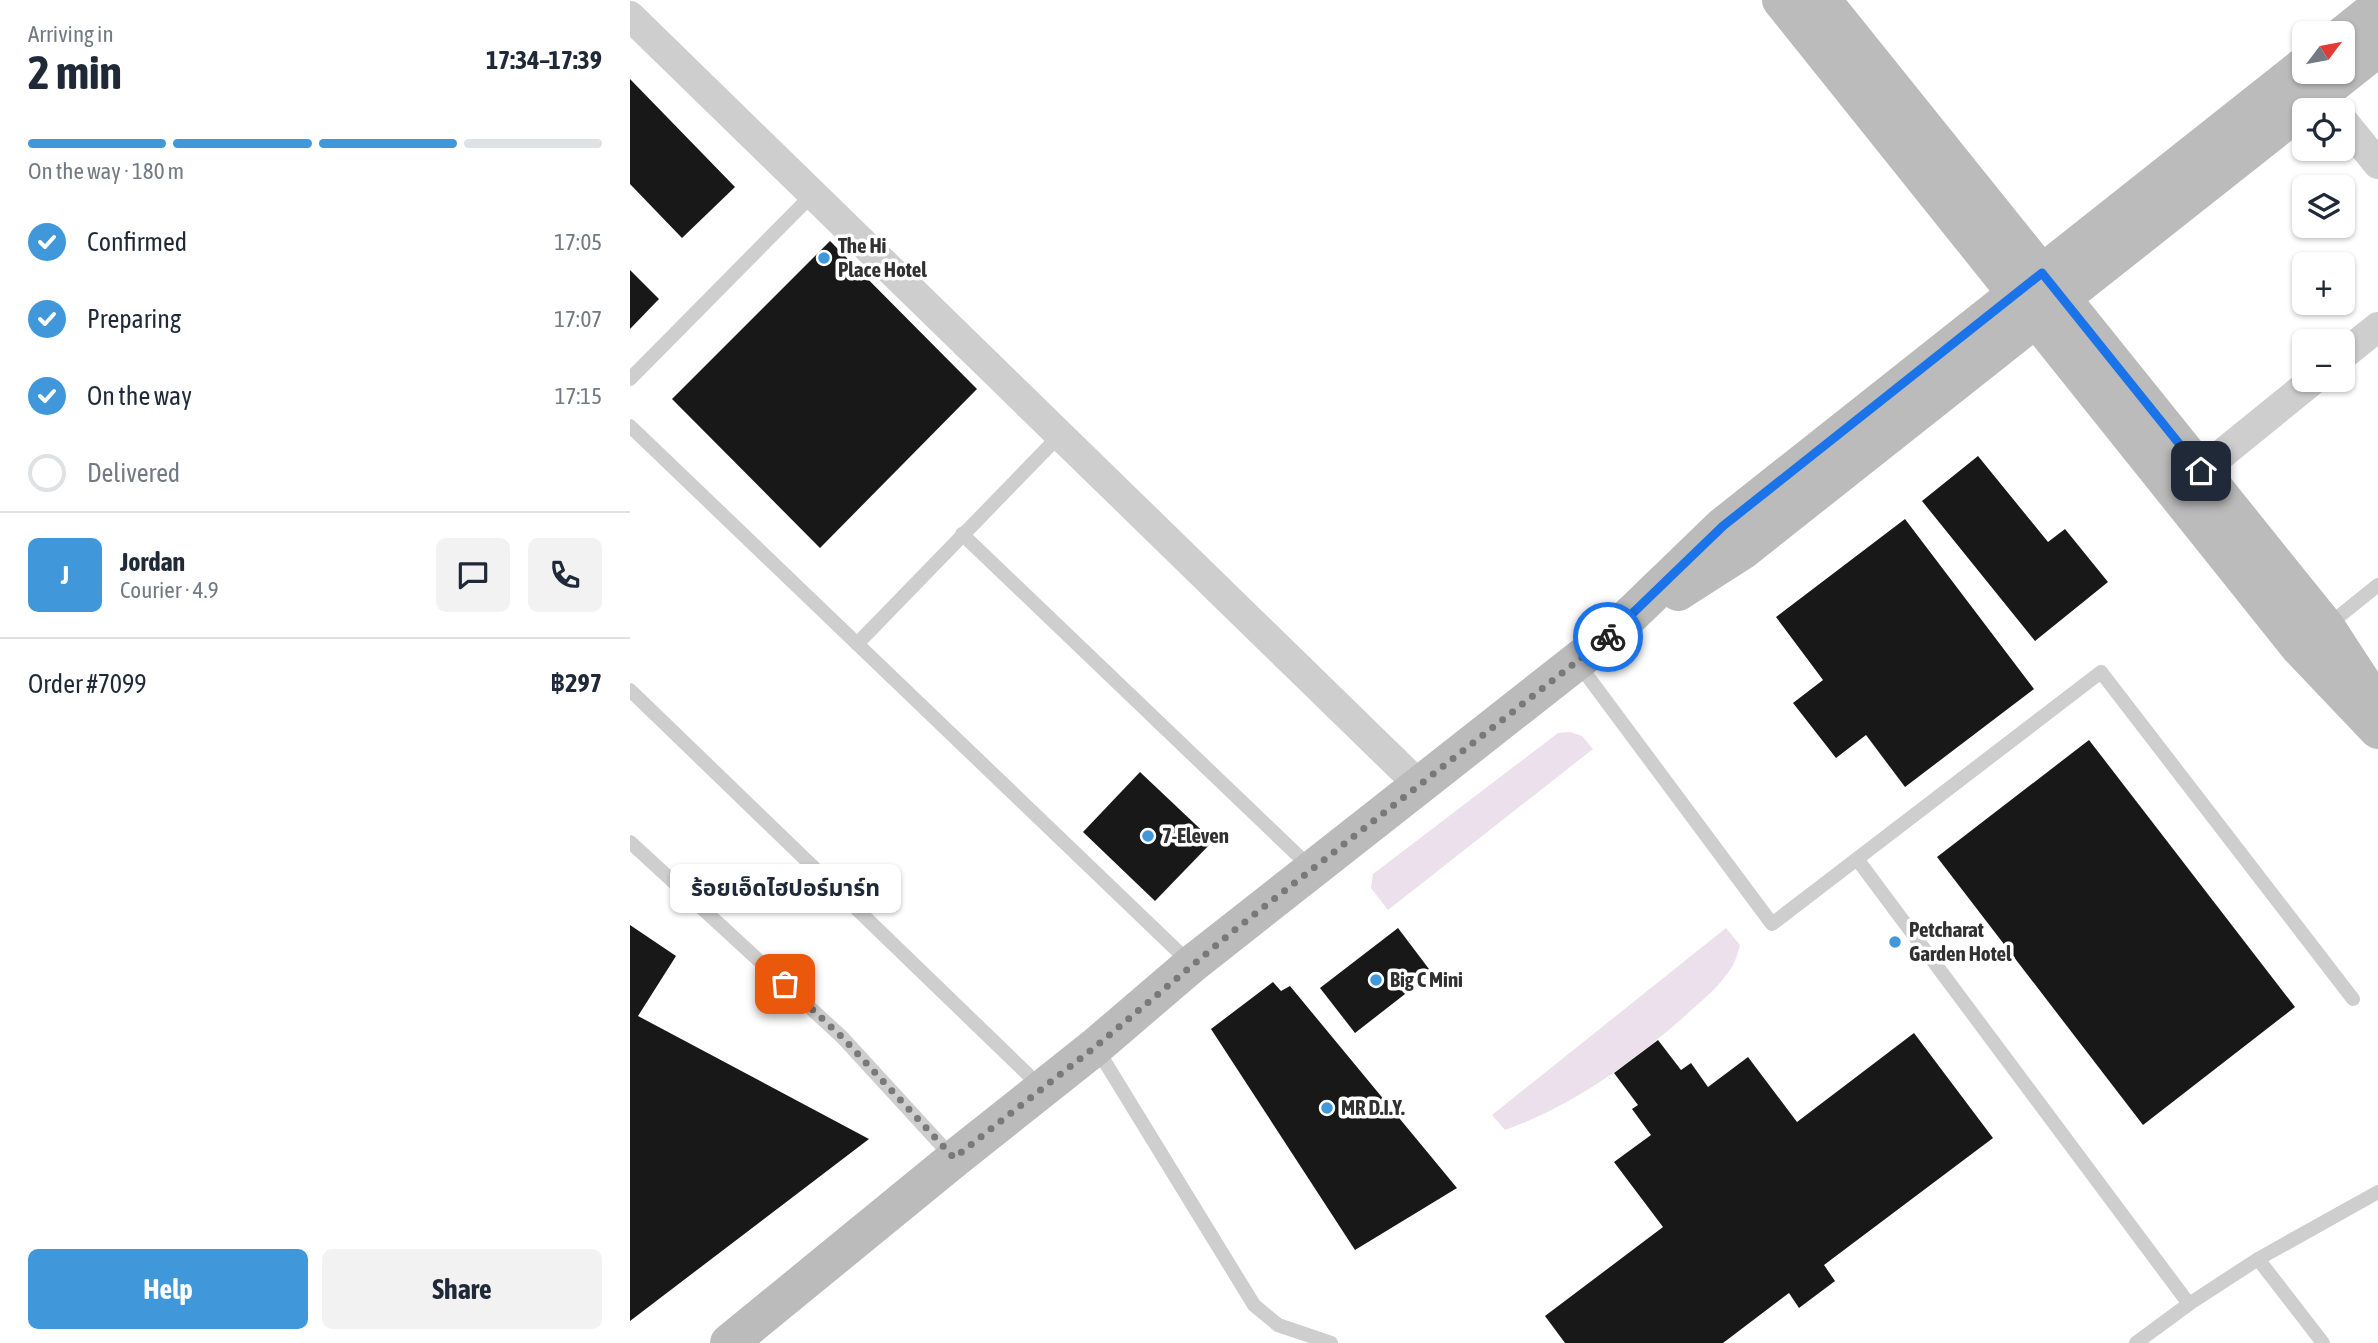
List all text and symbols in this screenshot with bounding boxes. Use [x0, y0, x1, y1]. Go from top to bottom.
text: Arriving in [28, 21, 114, 47]
north arrow [2292, 21, 2356, 84]
map controls [2292, 21, 2355, 392]
text: 17:34–17:39 [486, 45, 602, 75]
text: 2 min [28, 46, 122, 99]
button: locate [2292, 98, 2355, 161]
text: On the way · 180 m [28, 158, 184, 184]
button: layers [2292, 175, 2355, 238]
icon: check [28, 223, 66, 261]
text: Confirmed [87, 227, 187, 257]
text: 17:05 [554, 229, 602, 255]
place label: The Hi Place Hotel [838, 233, 927, 281]
marker: The Hi Place Hotel [816, 250, 832, 266]
button: + [2292, 252, 2355, 315]
icon: check [28, 300, 66, 338]
text: Preparing [87, 304, 181, 334]
text: 17:07 [554, 306, 602, 332]
button: − [2292, 329, 2355, 392]
icon: check [28, 377, 66, 415]
text: On the way [87, 381, 192, 411]
text: 17:15 [555, 383, 602, 409]
pin [2171, 441, 2231, 501]
icon: home [2182, 452, 2220, 490]
text: Delivered [87, 458, 180, 488]
button: chat [436, 538, 510, 612]
button: phone [528, 538, 602, 612]
text: Jordan [120, 547, 185, 577]
text: J [61, 560, 69, 590]
text: Courier · 4.9 [120, 577, 219, 603]
courier [1573, 602, 1643, 672]
icon: bike [1589, 618, 1627, 656]
text: ฿297 [550, 668, 602, 698]
text: Order #7099 [28, 669, 147, 699]
place label: 7-Eleven [1162, 823, 1229, 847]
marker: 7-Eleven [1140, 828, 1156, 844]
callout: ร้อยเอ็ดไฮปอร์มาร์ท [670, 865, 900, 914]
text: ร้อยเอ็ดไฮปอร์มาร์ท [691, 875, 880, 901]
place label: Petcharat Garden Hotel [1909, 917, 2012, 965]
marker: Petcharat Garden Hotel [1887, 934, 1903, 950]
pin [755, 954, 815, 1014]
icon: bag [766, 965, 804, 1003]
place label: Big C Mini [1390, 967, 1463, 991]
marker: Big C Mini [1368, 972, 1384, 988]
place label: MR D.I.Y. [1341, 1095, 1405, 1119]
marker: MR D.I.Y. [1319, 1100, 1335, 1116]
button: Help [28, 1249, 308, 1329]
button: Share [322, 1249, 602, 1329]

